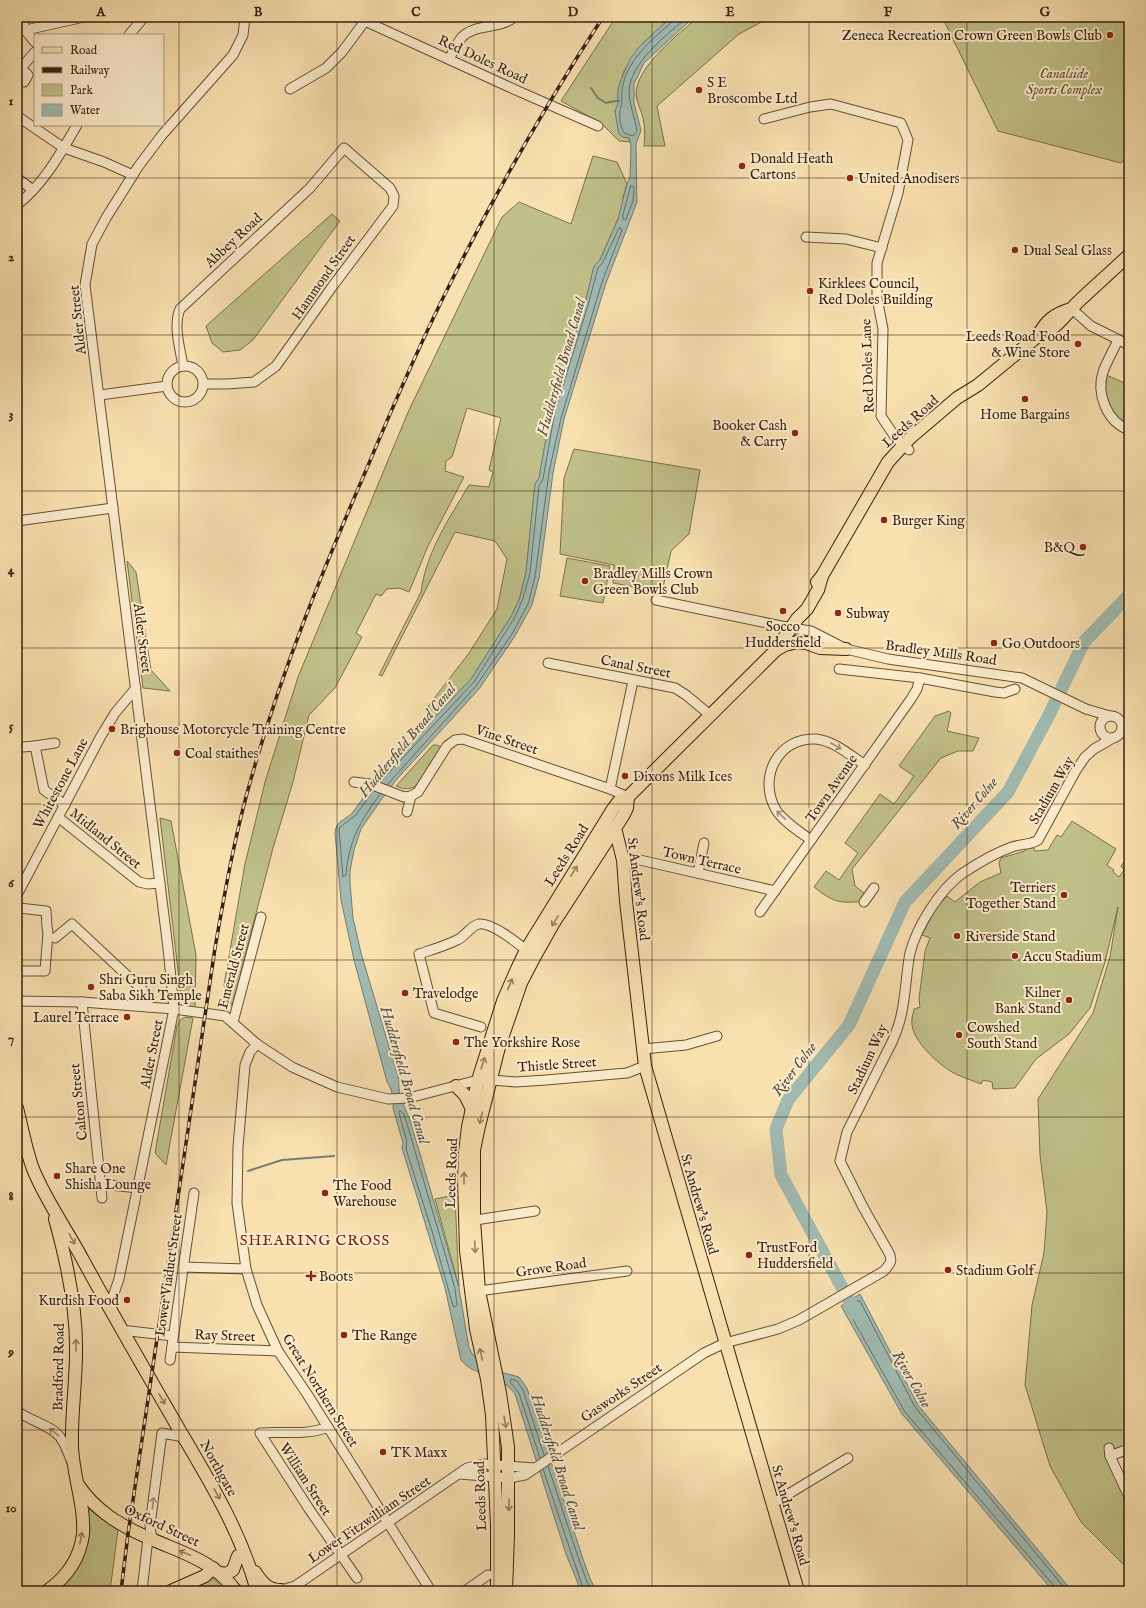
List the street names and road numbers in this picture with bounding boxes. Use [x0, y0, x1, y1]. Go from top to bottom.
street label: Red Doles Road [435, 31, 530, 89]
street label: Abbey Road [200, 209, 267, 273]
street label: Hammond Street [288, 231, 360, 324]
street label: Alder Street [65, 284, 91, 357]
street label: Red Doles Lane [857, 318, 879, 413]
street label: Leeds Road [879, 391, 943, 452]
street label: Alder Street [129, 601, 155, 674]
street label: Bradley Mills Road [884, 636, 998, 670]
street label: Canal Street [599, 651, 673, 683]
street label: Vine Street [472, 721, 540, 759]
street label: Whitestone Lane [29, 734, 93, 832]
street label: Town Avenue [802, 751, 862, 826]
street label: Stadium Way [1025, 753, 1079, 828]
street label: Midland Street [66, 804, 145, 873]
street label: Leeds Road [541, 821, 593, 890]
street label: St Andrew's Road [623, 837, 653, 942]
street label: Town Terrace [661, 843, 743, 879]
street label: Emerald Street [214, 922, 254, 1011]
street label: Alder Street [136, 1018, 168, 1091]
street label: Stadium Way [844, 1021, 892, 1097]
street label: Thistle Street [517, 1053, 597, 1077]
street label: Calton Street [66, 1062, 92, 1141]
street label: Leeds Road [442, 1137, 462, 1208]
street label: St Andrew's Road [676, 1152, 722, 1257]
street label: Lower Viaduct Street [151, 1213, 187, 1338]
street label: Grove Road [515, 1254, 588, 1282]
street label: Bradford Road [49, 1322, 69, 1411]
street label: Ray Street [194, 1326, 256, 1346]
street label: Great Northern Street [278, 1331, 362, 1451]
street label: Gasworks Street [578, 1359, 666, 1427]
street label: Northgate [195, 1437, 241, 1500]
street label: William Street [275, 1440, 335, 1520]
street label: Leeds Road [471, 1460, 491, 1531]
street label: St Andrew's Road [767, 1463, 813, 1568]
street label: Lower Fitzwilliam Street [305, 1472, 435, 1568]
street label: Oxford Street [121, 1501, 202, 1551]

